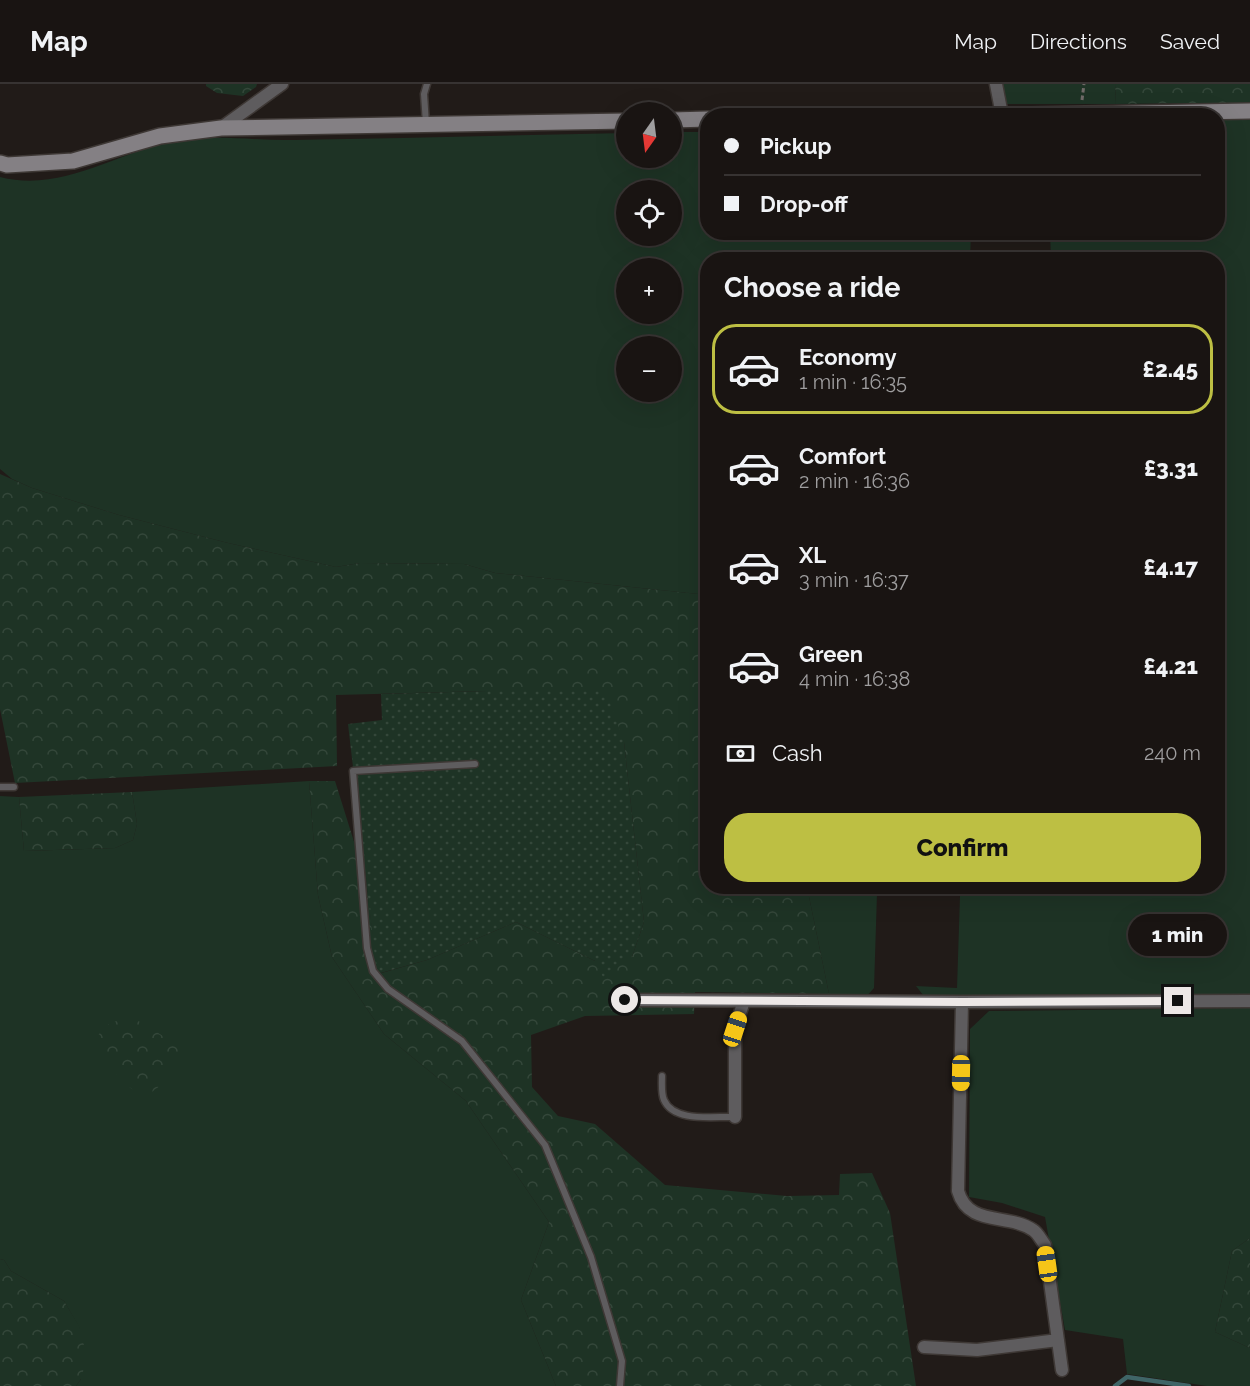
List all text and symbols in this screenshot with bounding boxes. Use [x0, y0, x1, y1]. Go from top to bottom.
text: Map [30, 25, 88, 58]
text: Map [954, 29, 997, 54]
text: Directions [1030, 29, 1127, 54]
text: Saved [1160, 29, 1220, 54]
north arrow [616, 102, 682, 168]
map controls [616, 102, 682, 402]
text: Pickup [760, 133, 832, 159]
button: locate [616, 180, 682, 246]
text: Drop-off [760, 191, 848, 217]
button: + [616, 258, 682, 324]
text: Choose a ride [724, 272, 900, 303]
button: − [616, 336, 682, 402]
icon: car [727, 342, 781, 396]
text: Economy [799, 344, 897, 370]
text: £2.45 [1143, 356, 1198, 382]
text: 1 min · 16:35 [799, 370, 907, 394]
icon: car [727, 441, 781, 495]
text: Comfort [799, 443, 886, 469]
text: £3.31 [1144, 455, 1198, 481]
text: 2 min · 16:36 [799, 469, 910, 493]
icon: car [727, 540, 781, 594]
text: XL [799, 542, 826, 568]
text: £4.17 [1144, 554, 1198, 580]
text: 3 min · 16:37 [799, 568, 909, 592]
icon: car [727, 639, 781, 693]
text: Green [799, 641, 863, 667]
text: £4.21 [1143, 653, 1198, 679]
text: 4 min · 16:38 [799, 667, 910, 691]
icon: cash [724, 737, 757, 770]
text: Cash [772, 740, 823, 766]
text: 240 m [1144, 741, 1201, 765]
button: Confirm [724, 813, 1201, 882]
callout: 1 min [1128, 914, 1228, 956]
text: 1 min [1152, 923, 1203, 947]
route start [611, 986, 638, 1013]
route end [1164, 987, 1191, 1014]
car [721, 1009, 749, 1049]
car [952, 1055, 970, 1091]
car [1036, 1245, 1058, 1283]

